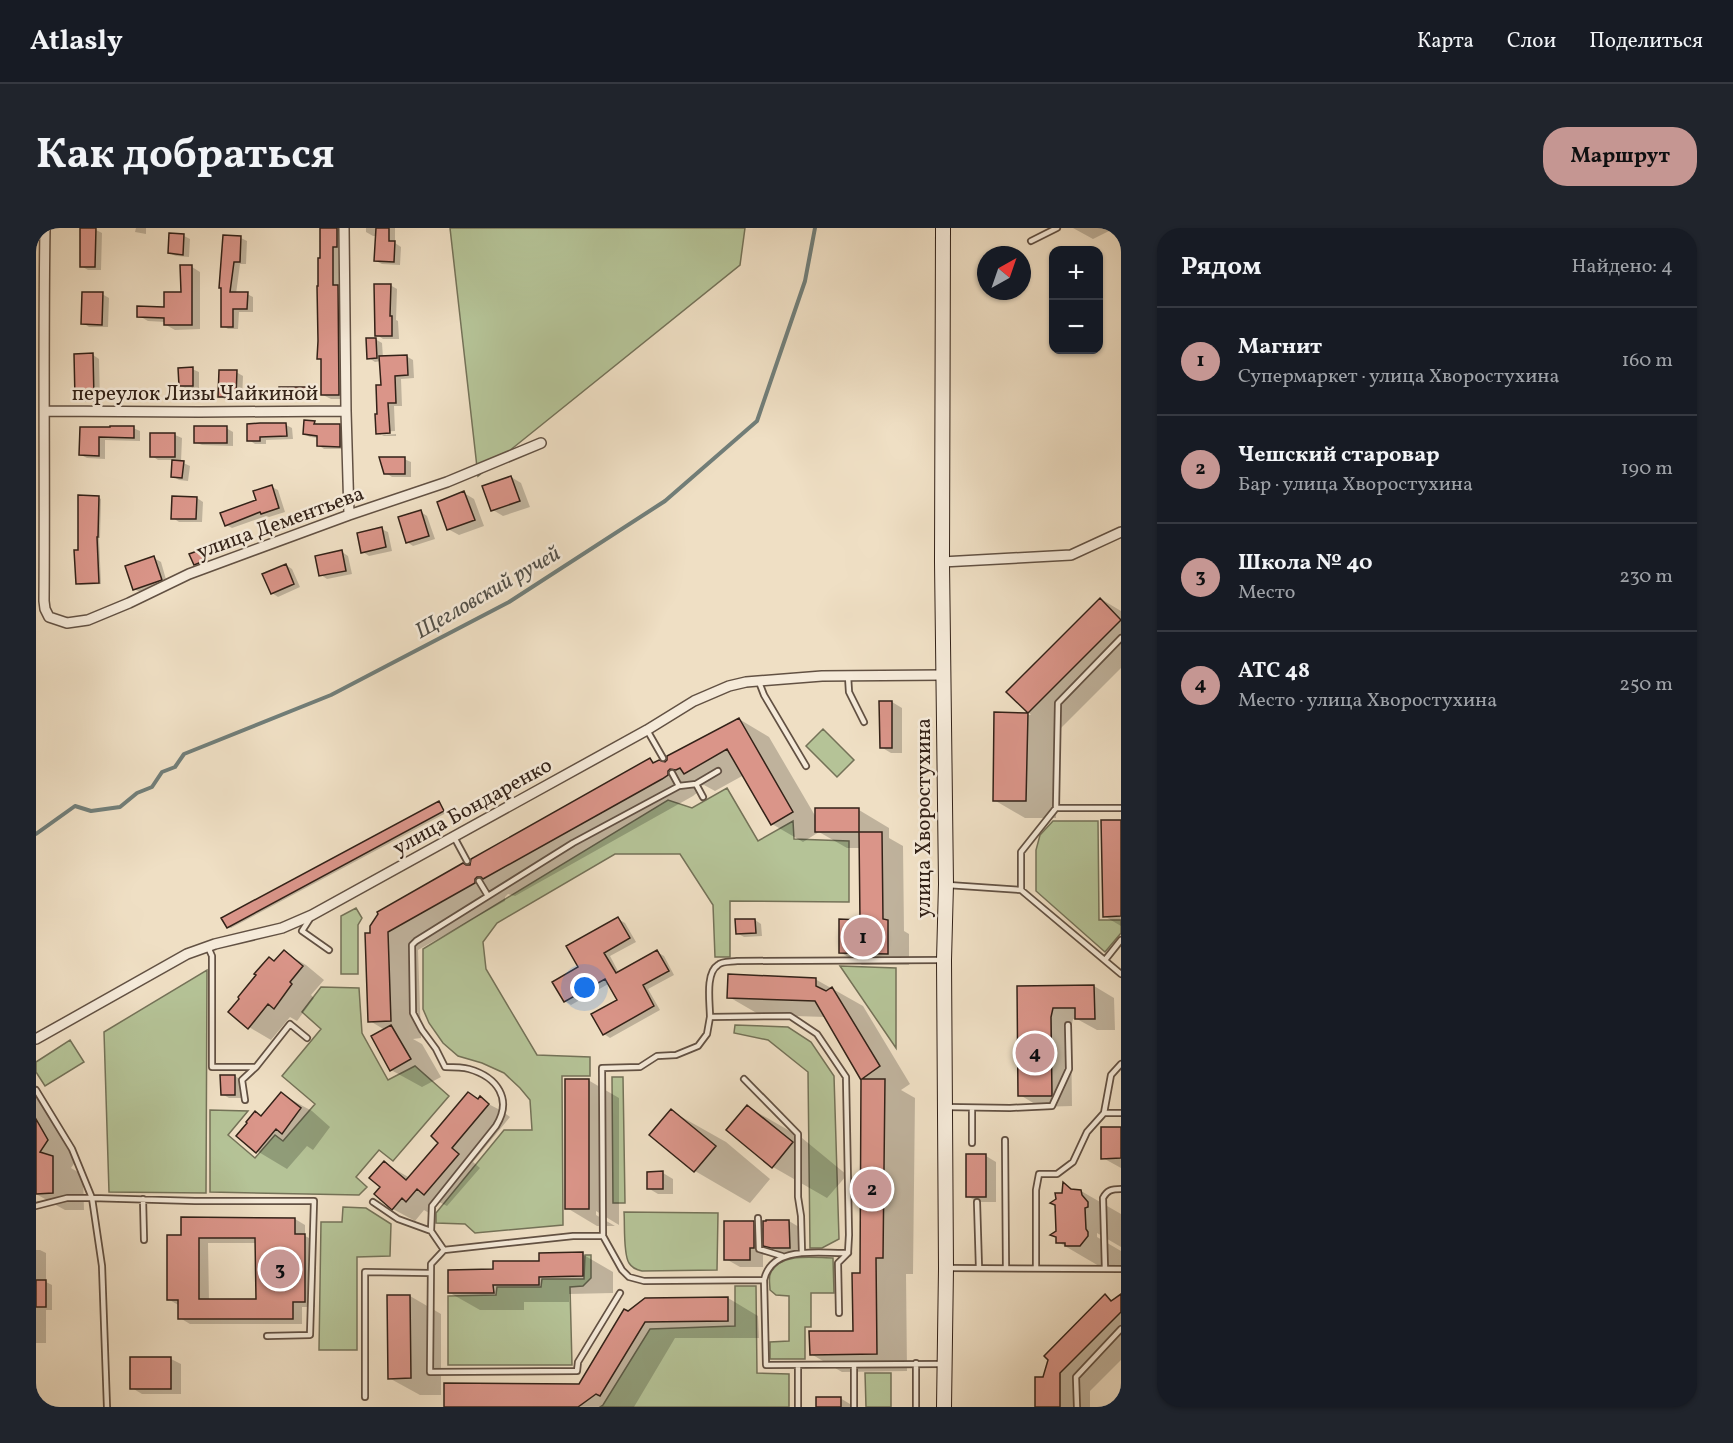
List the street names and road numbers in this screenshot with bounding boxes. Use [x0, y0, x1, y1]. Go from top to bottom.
street label: переулок Лизы Чайкиной [72, 380, 318, 409]
street label: улица Дементьева [193, 480, 368, 567]
street label: улица Хворостухина [910, 718, 939, 918]
street label: улица Бондаренко [388, 751, 558, 863]

